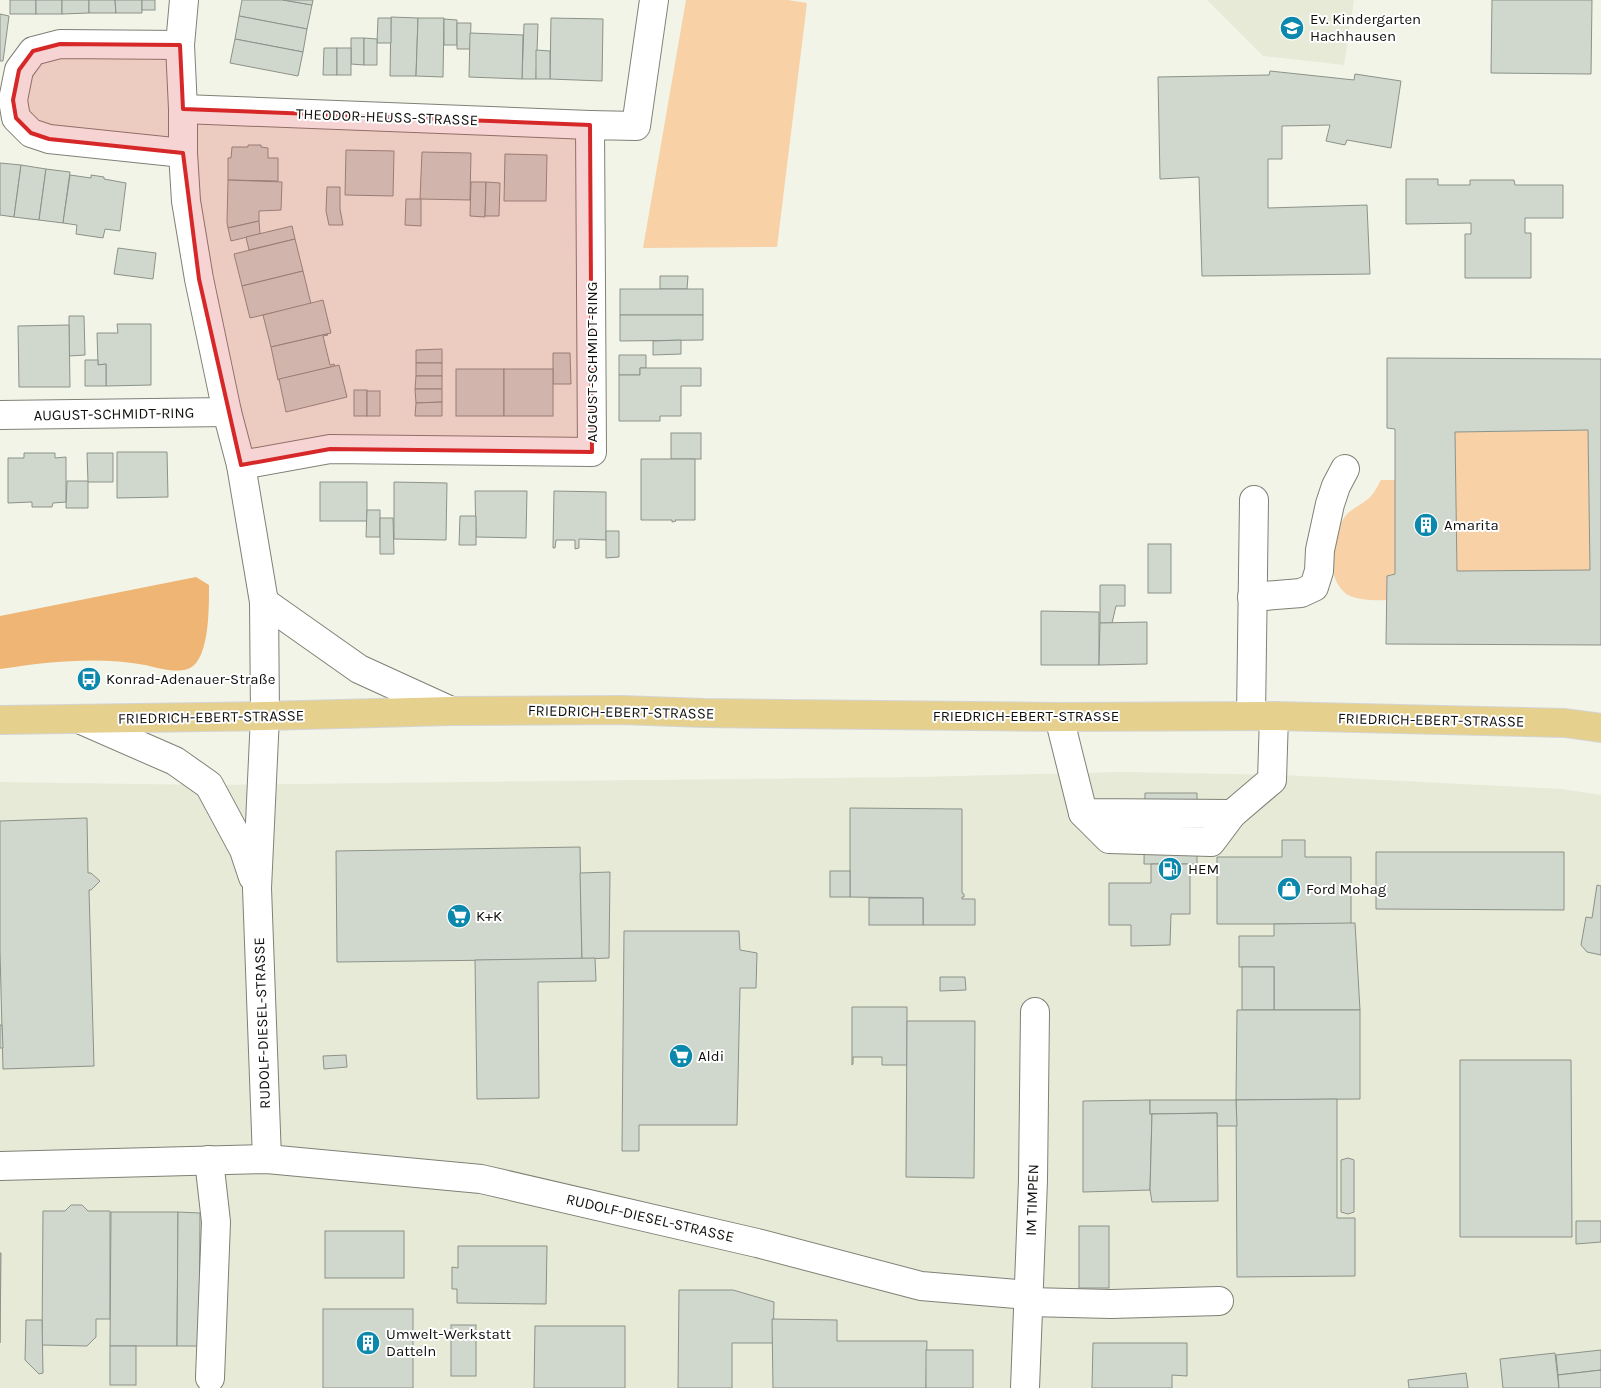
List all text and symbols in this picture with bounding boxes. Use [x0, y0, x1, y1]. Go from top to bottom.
place label: Ev. Kindergarten Hachhausen [1310, 10, 1421, 45]
school or university icon: Ev. Kindergarten Hachhausen [1279, 15, 1305, 41]
street label: THEODOR-HEUSS-STRASSE [296, 105, 478, 129]
street label: AUGUST-SCHMIDT-RING [583, 282, 601, 442]
street label: AUGUST-SCHMIDT-RING [33, 404, 195, 424]
building icon: Amarita [1413, 512, 1439, 538]
place label: Amarita [1444, 516, 1499, 534]
bus stop icon: Konrad-Adenauer-Straße [76, 666, 102, 692]
place label: Konrad-Adenauer-Straße [106, 670, 275, 688]
street label: FRIEDRICH-EBERT-STRASSE [528, 701, 714, 723]
street label: FRIEDRICH-EBERT-STRASSE [118, 706, 304, 728]
street label: FRIEDRICH-EBERT-STRASSE [933, 707, 1119, 725]
street label: FRIEDRICH-EBERT-STRASSE [1338, 709, 1524, 731]
fuel station icon: HEM [1157, 856, 1183, 882]
place label: HEM [1188, 860, 1219, 878]
shop icon: Ford Mohag [1276, 876, 1302, 902]
place label: Ford Mohag [1306, 880, 1387, 898]
supermarket icon: K+K [446, 903, 472, 929]
place label: K+K [476, 907, 502, 925]
street label: RUDOLF-DIESEL-STRASSE [250, 937, 274, 1109]
supermarket icon: Aldi [668, 1043, 694, 1069]
place label: Aldi [698, 1047, 724, 1065]
street label: IM TIMPEN [1022, 1164, 1042, 1236]
street label: RUDOLF-DIESEL-STRASSE [564, 1190, 736, 1246]
place label: Umwelt-Werkstatt Datteln [386, 1325, 511, 1360]
building icon: Umwelt-Werkstatt Datteln [355, 1330, 381, 1356]

